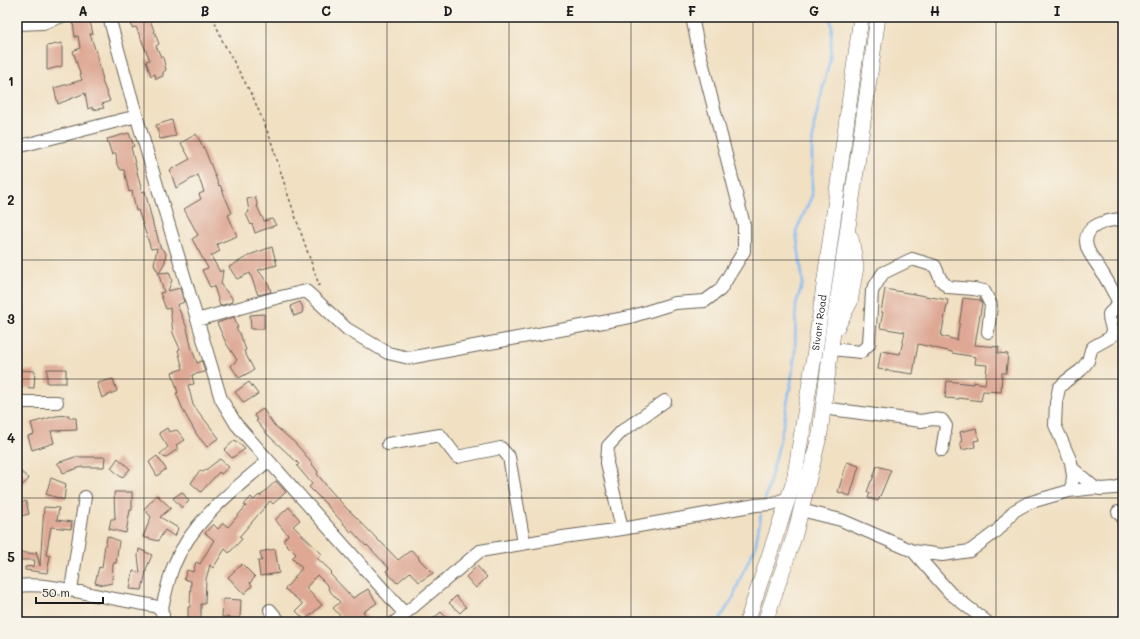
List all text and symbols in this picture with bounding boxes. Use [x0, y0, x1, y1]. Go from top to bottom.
text: A [78, 2, 88, 19]
text: B [201, 2, 210, 19]
text: C [321, 2, 331, 19]
text: D [443, 2, 453, 19]
text: E [566, 2, 574, 19]
text: F [688, 2, 696, 19]
text: G [809, 2, 819, 19]
text: H [930, 2, 940, 19]
text: I [1054, 2, 1061, 19]
text: 1 [8, 72, 14, 89]
text: 2 [7, 191, 15, 208]
street label: Sivari Road [808, 294, 830, 352]
text: 3 [7, 310, 15, 327]
text: 4 [7, 429, 15, 446]
text: 5 [7, 548, 15, 565]
scale bar [36, 579, 103, 605]
text: 50 m [42, 584, 70, 600]

